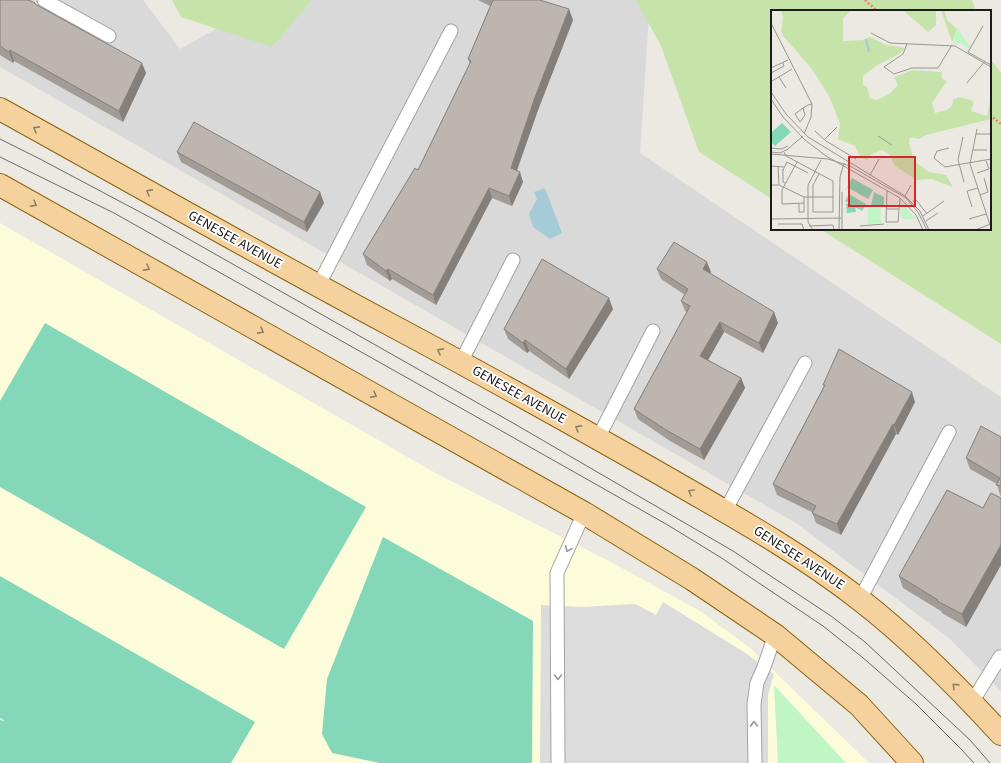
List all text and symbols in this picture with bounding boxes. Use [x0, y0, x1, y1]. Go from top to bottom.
inset map [771, 10, 991, 230]
one-way arrow [32, 126, 40, 133]
one-way arrow [146, 189, 153, 197]
one-way arrow [30, 199, 37, 206]
street label: GENESEE AVENUE [184, 206, 286, 274]
one-way arrow [143, 263, 150, 270]
one-way arrow [256, 327, 264, 334]
one-way arrow [437, 348, 444, 356]
street label: GENESEE AVENUE [468, 361, 570, 429]
one-way arrow [370, 391, 377, 398]
one-way arrow [575, 425, 582, 432]
one-way arrow [688, 489, 695, 496]
street label: GENESEE AVENUE [750, 521, 848, 595]
one-way arrow [565, 545, 573, 552]
one-way arrow [554, 674, 562, 680]
one-way arrow [952, 683, 960, 690]
one-way arrow [750, 721, 758, 727]

